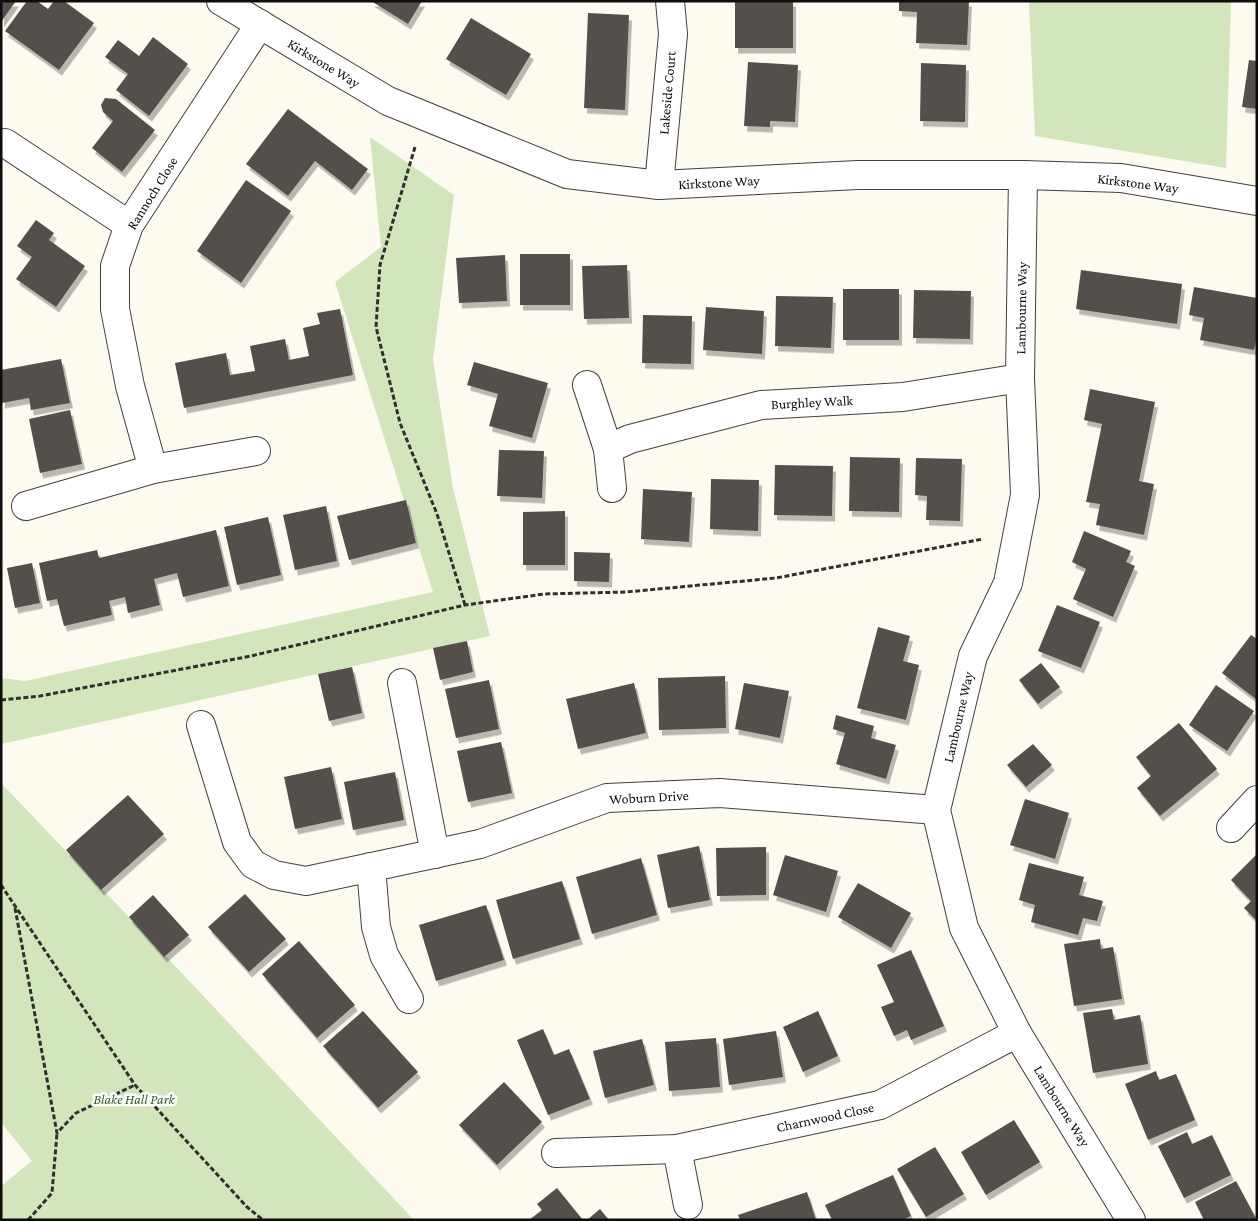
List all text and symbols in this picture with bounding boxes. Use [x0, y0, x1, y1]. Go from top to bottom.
street label: Kirkstone Way [285, 35, 364, 91]
street label: Lakeside Court [655, 50, 679, 135]
street label: Rannoch Close [123, 154, 181, 232]
street label: Kirkstone Way [1097, 170, 1180, 196]
street label: Kirkstone Way [678, 172, 761, 192]
street label: Lambourne Way [1012, 261, 1030, 354]
street label: Burghley Walk [771, 392, 854, 412]
street label: Lambourne Way [940, 670, 976, 764]
street label: Woburn Drive [609, 787, 689, 807]
street label: Lambourne Way [1031, 1062, 1094, 1150]
park label: Blake Hall Park [93, 1091, 175, 1107]
street label: Charnwood Close [775, 1099, 875, 1135]

